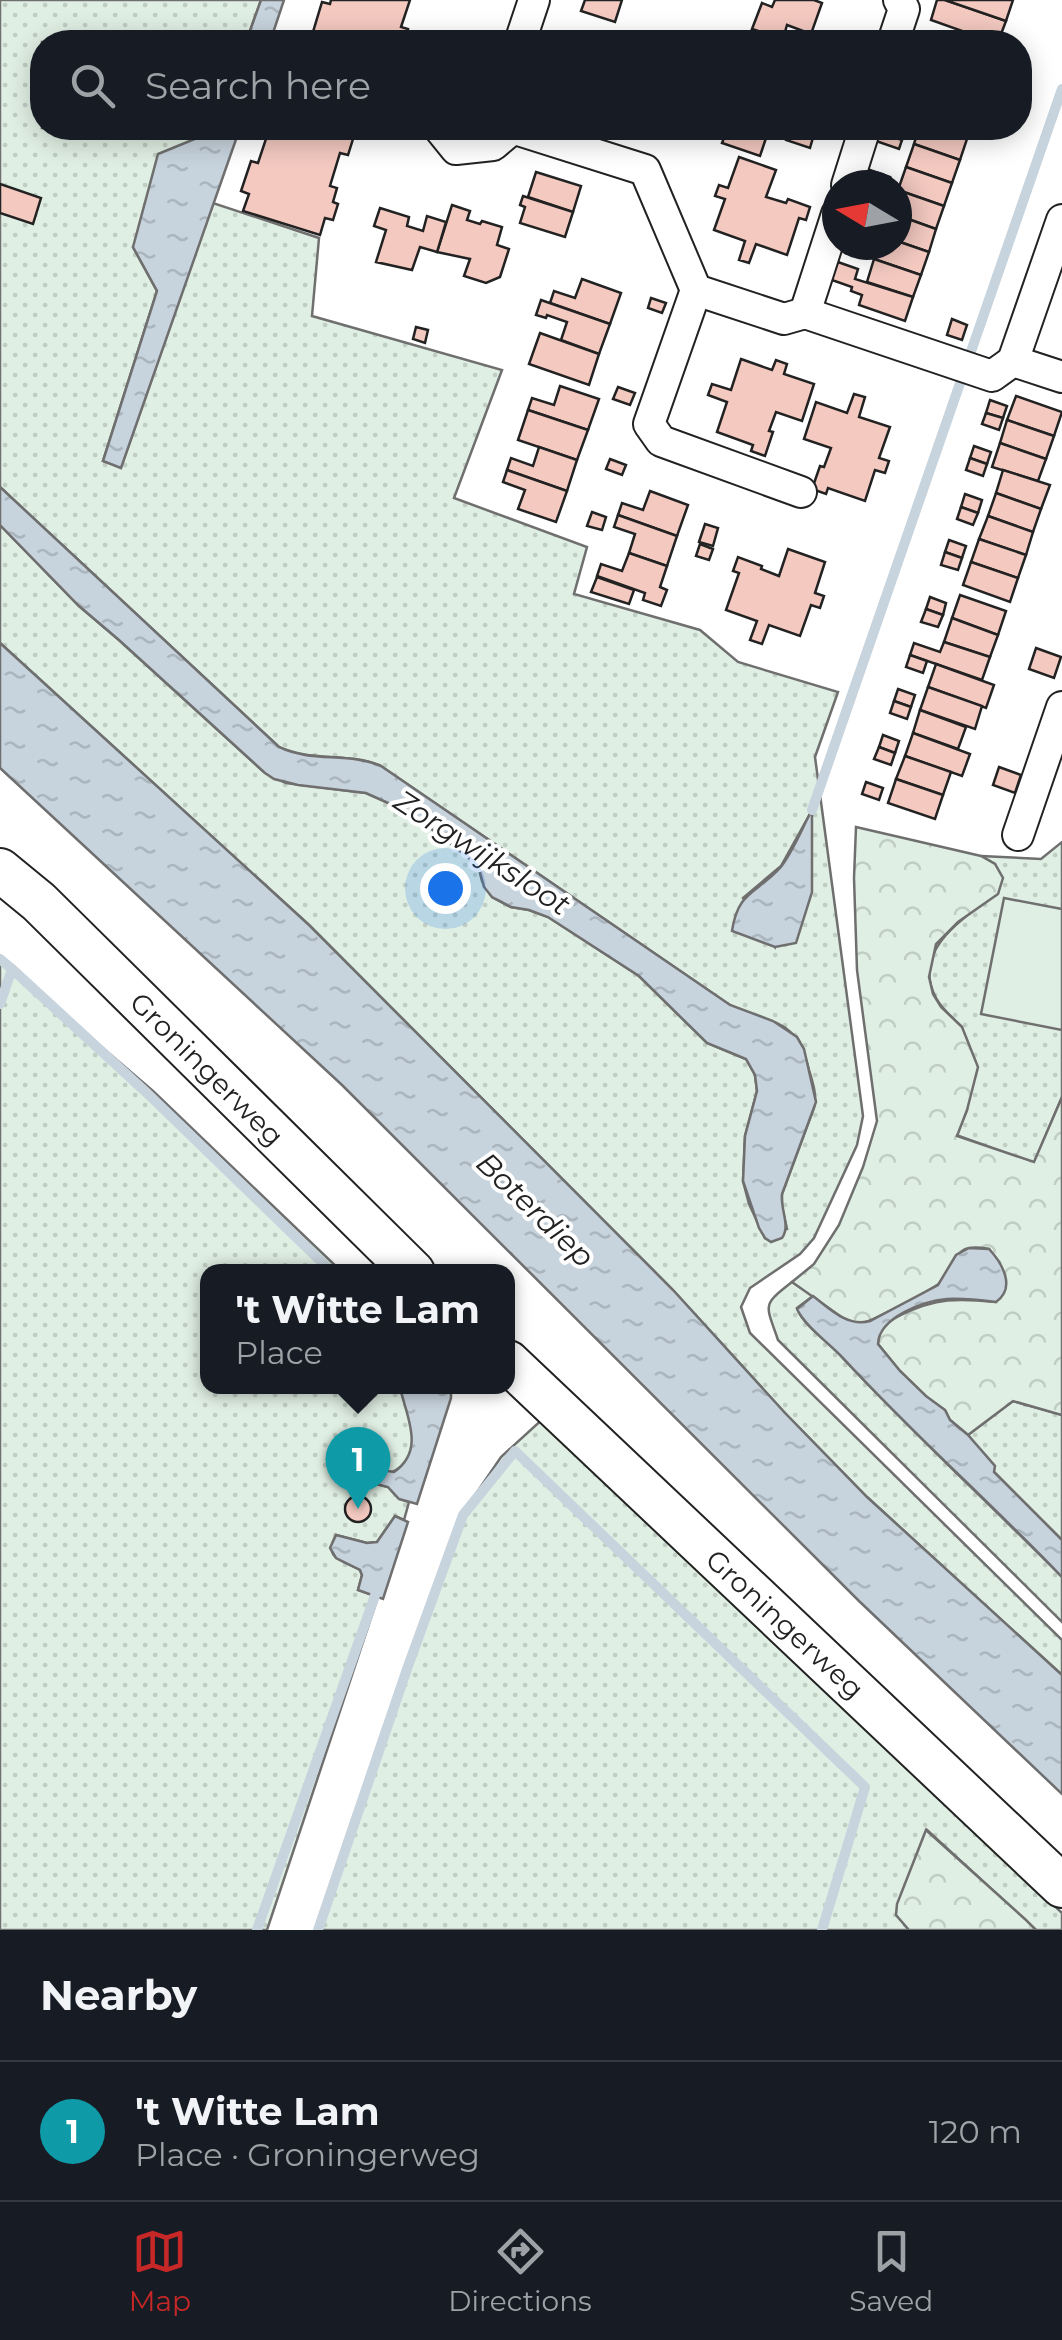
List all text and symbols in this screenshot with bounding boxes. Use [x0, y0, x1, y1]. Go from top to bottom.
search box [30, 30, 1032, 140]
icon: search [65, 58, 120, 113]
text: Search here [145, 62, 371, 109]
north arrow [822, 170, 912, 260]
water label: Zorgwijksloot [386, 781, 577, 923]
your location [420, 863, 471, 914]
street label: Groningerweg [123, 985, 291, 1153]
water label: Boterdiep [469, 1144, 602, 1275]
popup [200, 1264, 515, 1394]
text: 't Witte Lam [235, 1286, 480, 1333]
text: Place [235, 1333, 323, 1372]
pin: 1 [326, 1426, 390, 1509]
street label: Groningerweg [699, 1542, 871, 1706]
text: Nearby [40, 1969, 197, 2021]
text: 't Witte Lam [135, 2088, 380, 2135]
text: 1 [66, 2112, 79, 2151]
text: 120 m [929, 2112, 1022, 2151]
text: Place · Groningerweg [135, 2135, 480, 2174]
tab: Map [129, 2224, 191, 2318]
tab: Directions [448, 2224, 592, 2318]
tab: Saved [849, 2224, 933, 2318]

